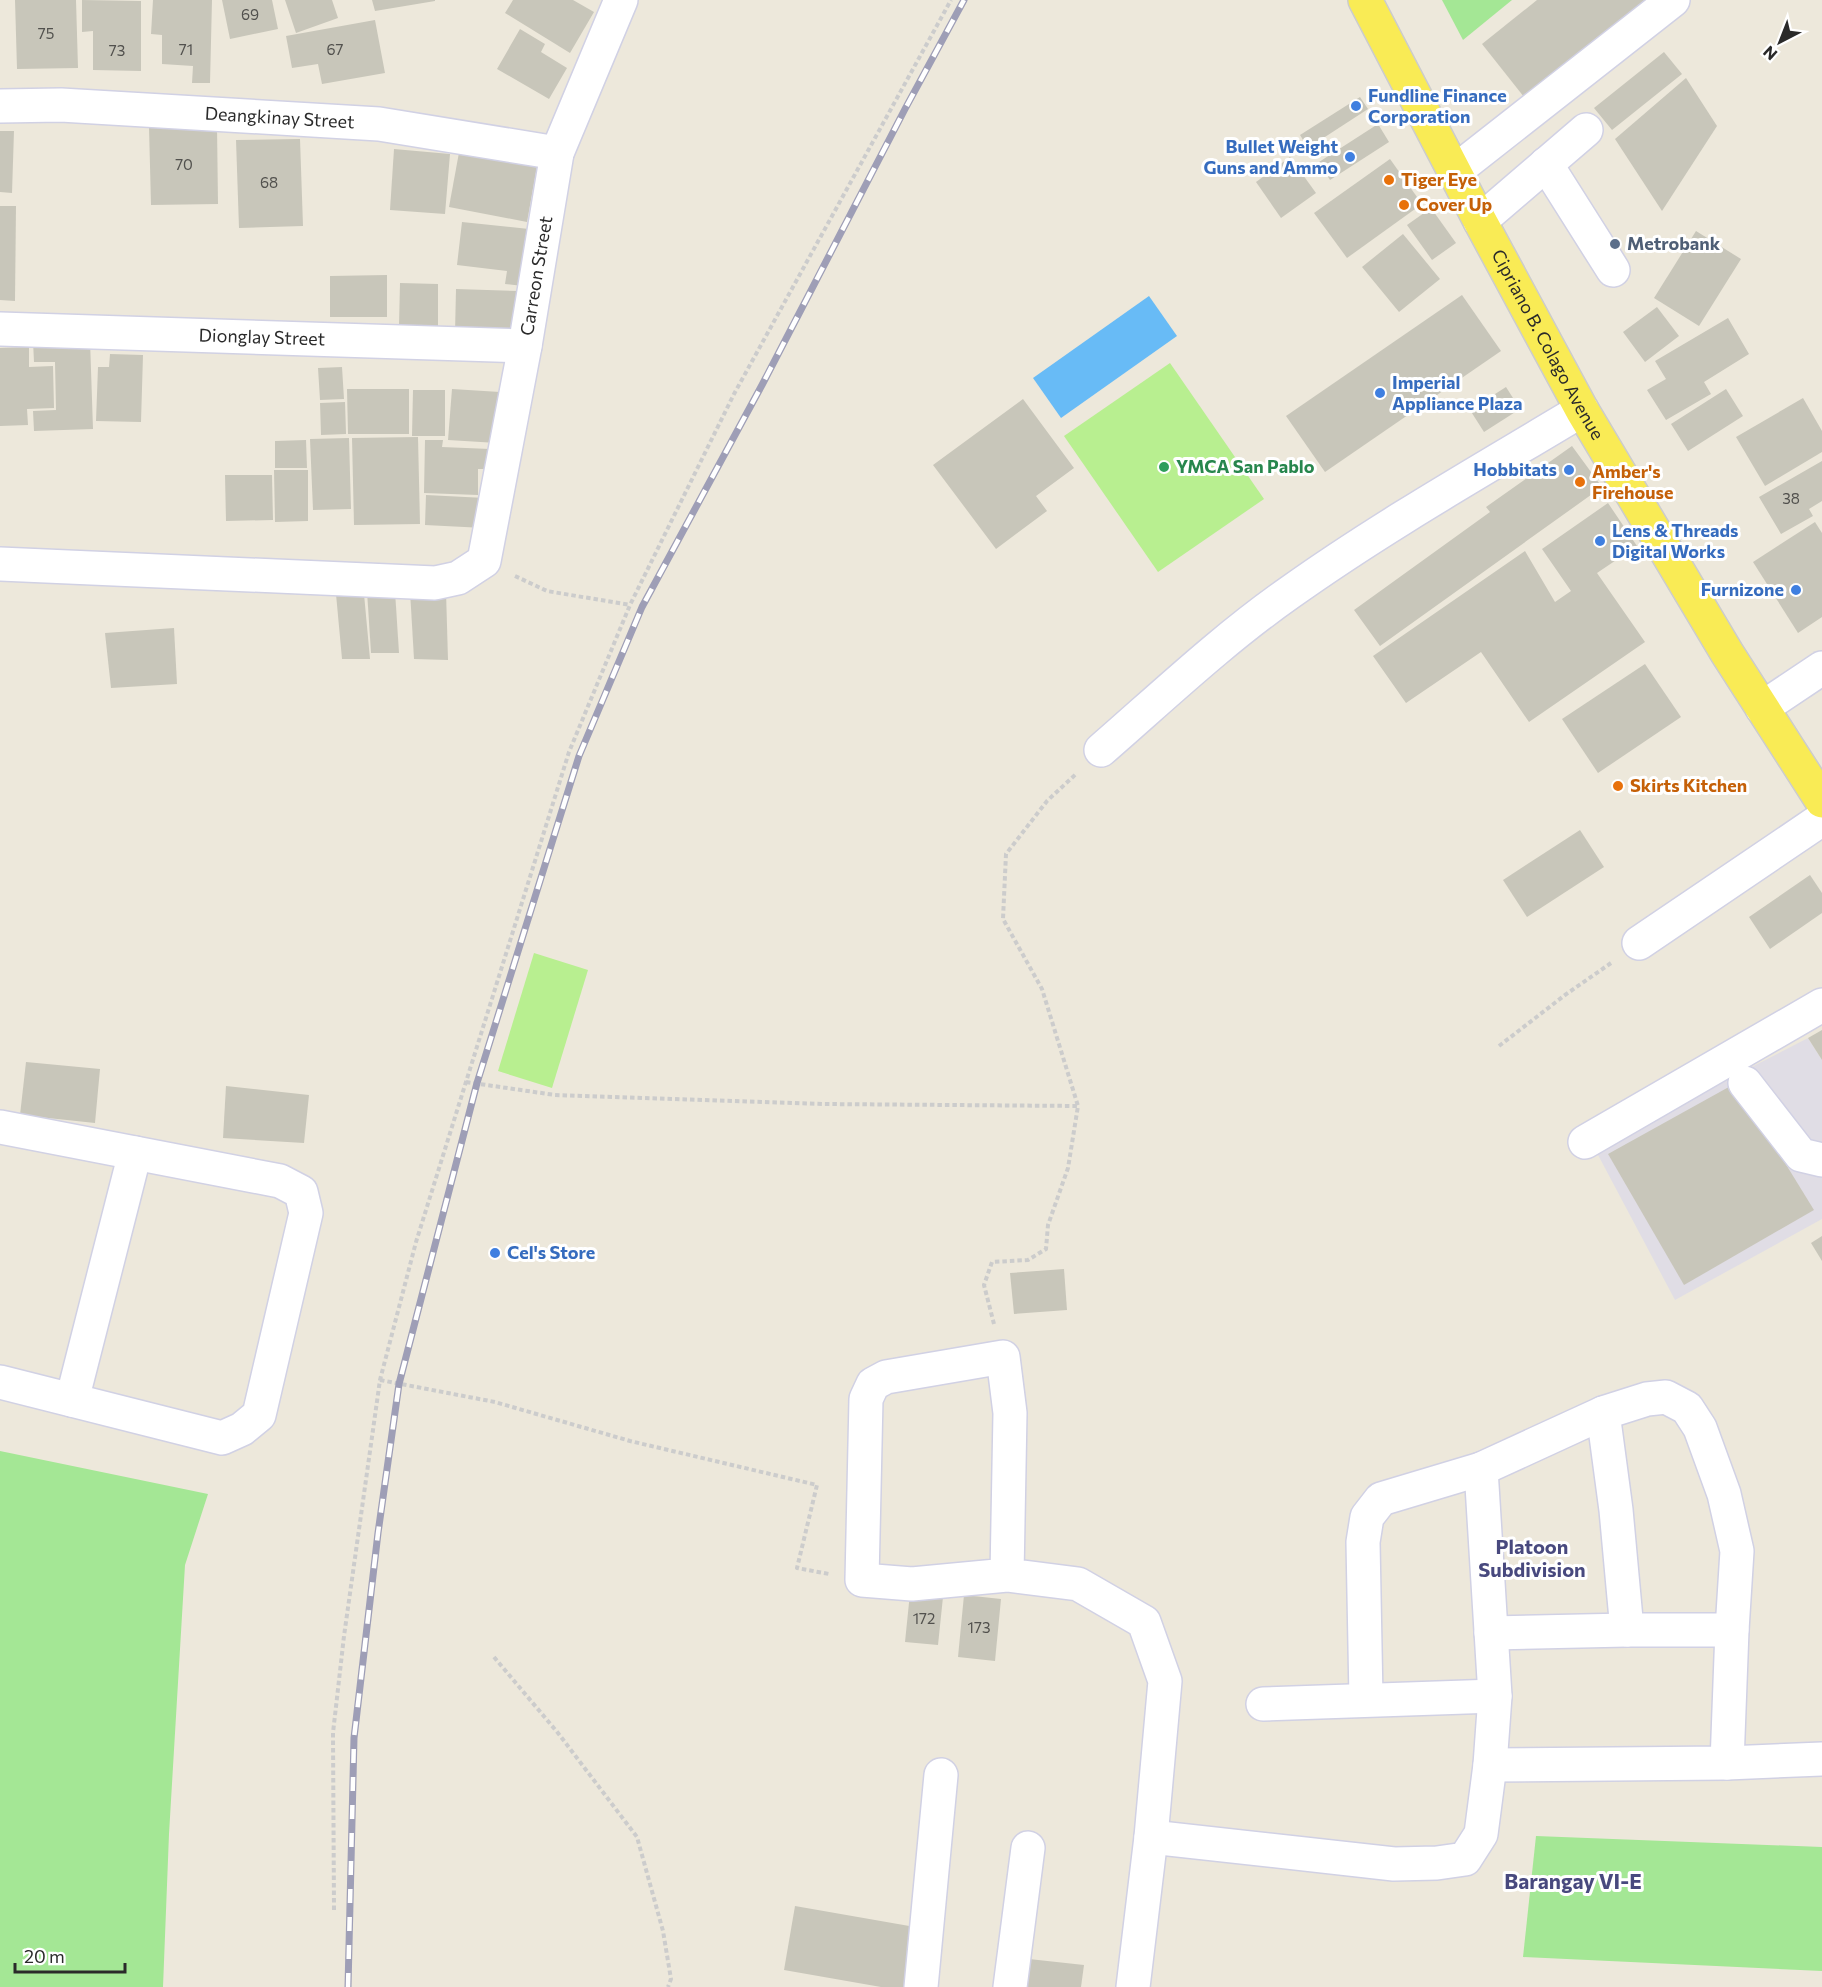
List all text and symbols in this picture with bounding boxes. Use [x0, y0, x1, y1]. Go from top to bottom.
house number: 69 [241, 5, 259, 23]
north arrow [1750, 12, 1810, 72]
house number: 75 [38, 24, 54, 42]
house number: 71 [179, 40, 193, 58]
house number: 67 [327, 40, 344, 58]
house number: 73 [109, 41, 125, 59]
text: N [1759, 42, 1780, 65]
place label: Fundline Finance Corporation [1368, 84, 1507, 127]
marker: Fundline Finance Corporation [1349, 99, 1363, 113]
street label: Deangkinay Street [204, 102, 355, 133]
place label: Bullet Weight Guns and Ammo [1203, 135, 1338, 178]
marker: Bullet Weight Guns and Ammo [1343, 150, 1357, 164]
house number: 70 [175, 155, 193, 173]
place label: Tiger Eye [1401, 168, 1477, 190]
house number: 68 [260, 173, 278, 191]
marker: Tiger Eye [1382, 173, 1396, 187]
place label: Cover Up [1416, 193, 1493, 215]
marker: Cover Up [1397, 198, 1411, 212]
street label: Carreon Street [515, 214, 556, 337]
place label: Metrobank [1627, 232, 1721, 254]
marker: Metrobank [1608, 237, 1622, 251]
street label: Cipriano B. Colago Avenue [1487, 245, 1609, 443]
street label: Dionglay Street [198, 323, 325, 350]
place label: Imperial Appliance Plaza [1392, 371, 1523, 414]
marker: Imperial Appliance Plaza [1373, 386, 1387, 400]
place label: YMCA San Pablo [1176, 455, 1315, 477]
place label: Hobbitats [1473, 458, 1557, 480]
marker: YMCA San Pablo [1157, 460, 1171, 474]
place label: Amber's Firehouse [1592, 460, 1673, 503]
marker: Hobbitats [1562, 463, 1576, 477]
marker: Amber's Firehouse [1573, 475, 1587, 489]
house number: 38 [1782, 489, 1800, 507]
place label: Lens & Threads Digital Works [1612, 519, 1738, 562]
marker: Lens & Threads Digital Works [1593, 534, 1607, 548]
place label: Furnizone [1701, 578, 1784, 600]
marker: Furnizone [1789, 583, 1803, 597]
place label: Skirts Kitchen [1630, 774, 1747, 796]
marker: Skirts Kitchen [1611, 779, 1625, 793]
place label: Cel's Store [507, 1241, 595, 1263]
marker: Cel's Store [488, 1246, 502, 1260]
district label: Platoon Subdivision [1478, 1534, 1586, 1581]
house number: 172 [913, 1609, 935, 1627]
house number: 173 [968, 1618, 990, 1636]
district label: Barangay VI-E [1504, 1868, 1642, 1893]
scale bar [15, 1936, 124, 1974]
text: 20 m [24, 1945, 65, 1967]

